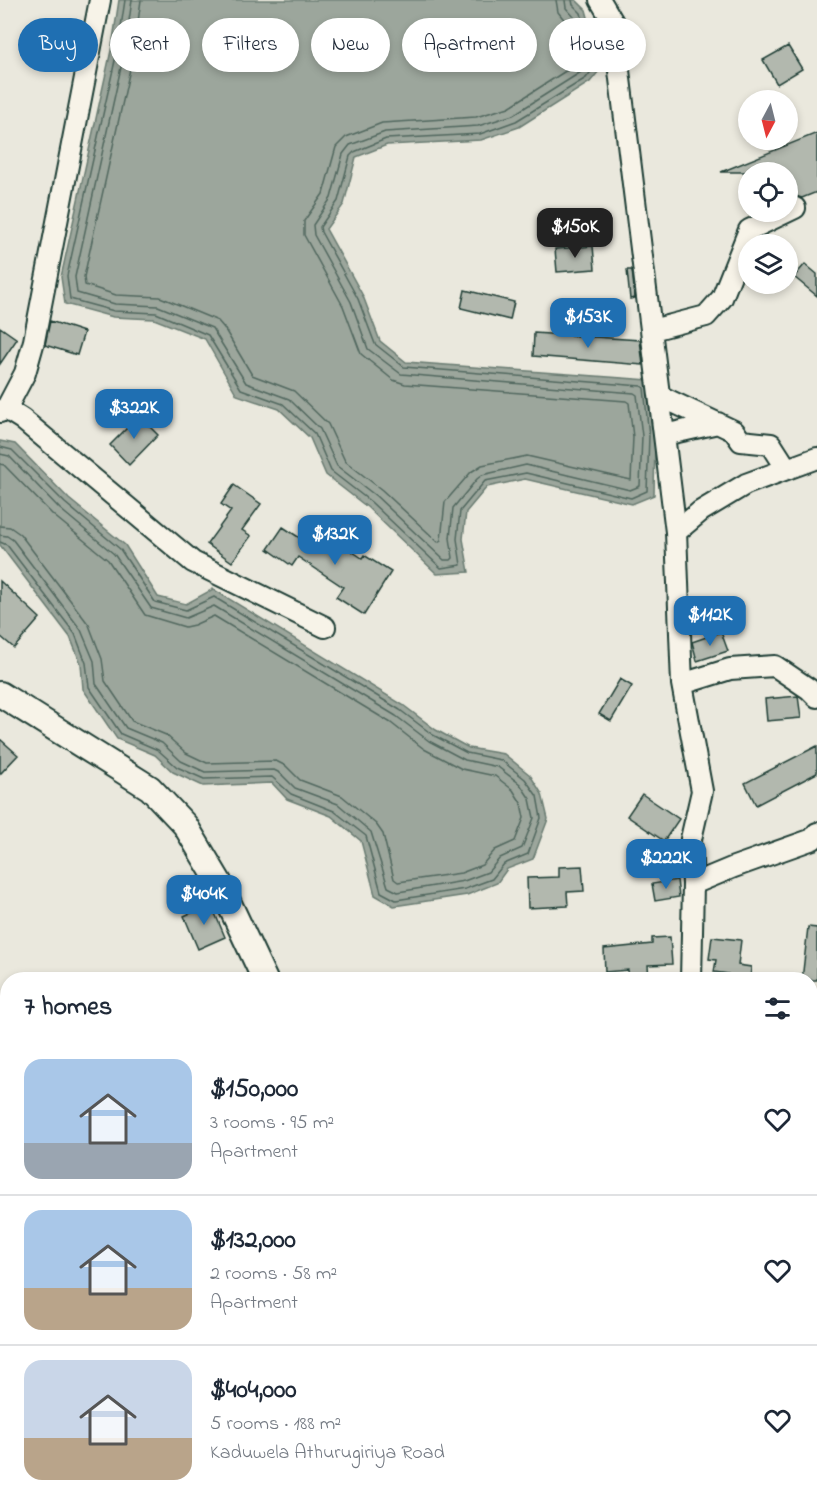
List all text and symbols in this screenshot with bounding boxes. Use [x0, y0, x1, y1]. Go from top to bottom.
chip: Buy [18, 18, 98, 72]
chip: Rent [110, 18, 190, 72]
chip: Filters [202, 18, 299, 72]
chip: New [311, 18, 390, 72]
chip: Apartment [402, 18, 537, 72]
chip: House [549, 18, 646, 72]
north arrow [738, 90, 798, 150]
map controls [738, 90, 798, 294]
button: locate [738, 162, 798, 222]
pin: $150K [533, 208, 617, 259]
text: $150K [551, 213, 599, 242]
button: layers [738, 234, 798, 294]
pin: $153K [546, 298, 630, 349]
text: $153K [564, 303, 612, 332]
pin: $322K [92, 389, 176, 440]
text: $322K [109, 394, 159, 423]
pin: $132K [293, 515, 377, 566]
text: $132K [312, 520, 358, 549]
pin: $112K [668, 596, 752, 647]
text: $112K [688, 601, 732, 630]
pin: $222K [624, 839, 708, 890]
text: $222K [640, 844, 692, 873]
pin: $404K [162, 875, 246, 926]
text: $404K [181, 880, 227, 909]
text: 7 homes [24, 989, 112, 1027]
icon: filters [761, 992, 794, 1025]
text: $150,000 [210, 1071, 298, 1109]
icon: home [72, 1083, 144, 1155]
icon: heart [761, 1103, 794, 1136]
text: 3 rooms · 95 m² [210, 1109, 334, 1138]
text: Apartment [210, 1138, 298, 1167]
text: $132,000 [210, 1222, 296, 1260]
icon: home [72, 1234, 144, 1306]
icon: heart [761, 1254, 794, 1287]
text: 2 rooms · 58 m² [210, 1260, 337, 1289]
text: Apartment [210, 1289, 298, 1318]
text: $404,000 [210, 1372, 297, 1410]
icon: home [72, 1384, 144, 1456]
icon: heart [761, 1404, 794, 1437]
text: 5 rooms · 188 m² [210, 1410, 341, 1439]
text: Kaduwela Athurugiriya Road [210, 1439, 445, 1468]

